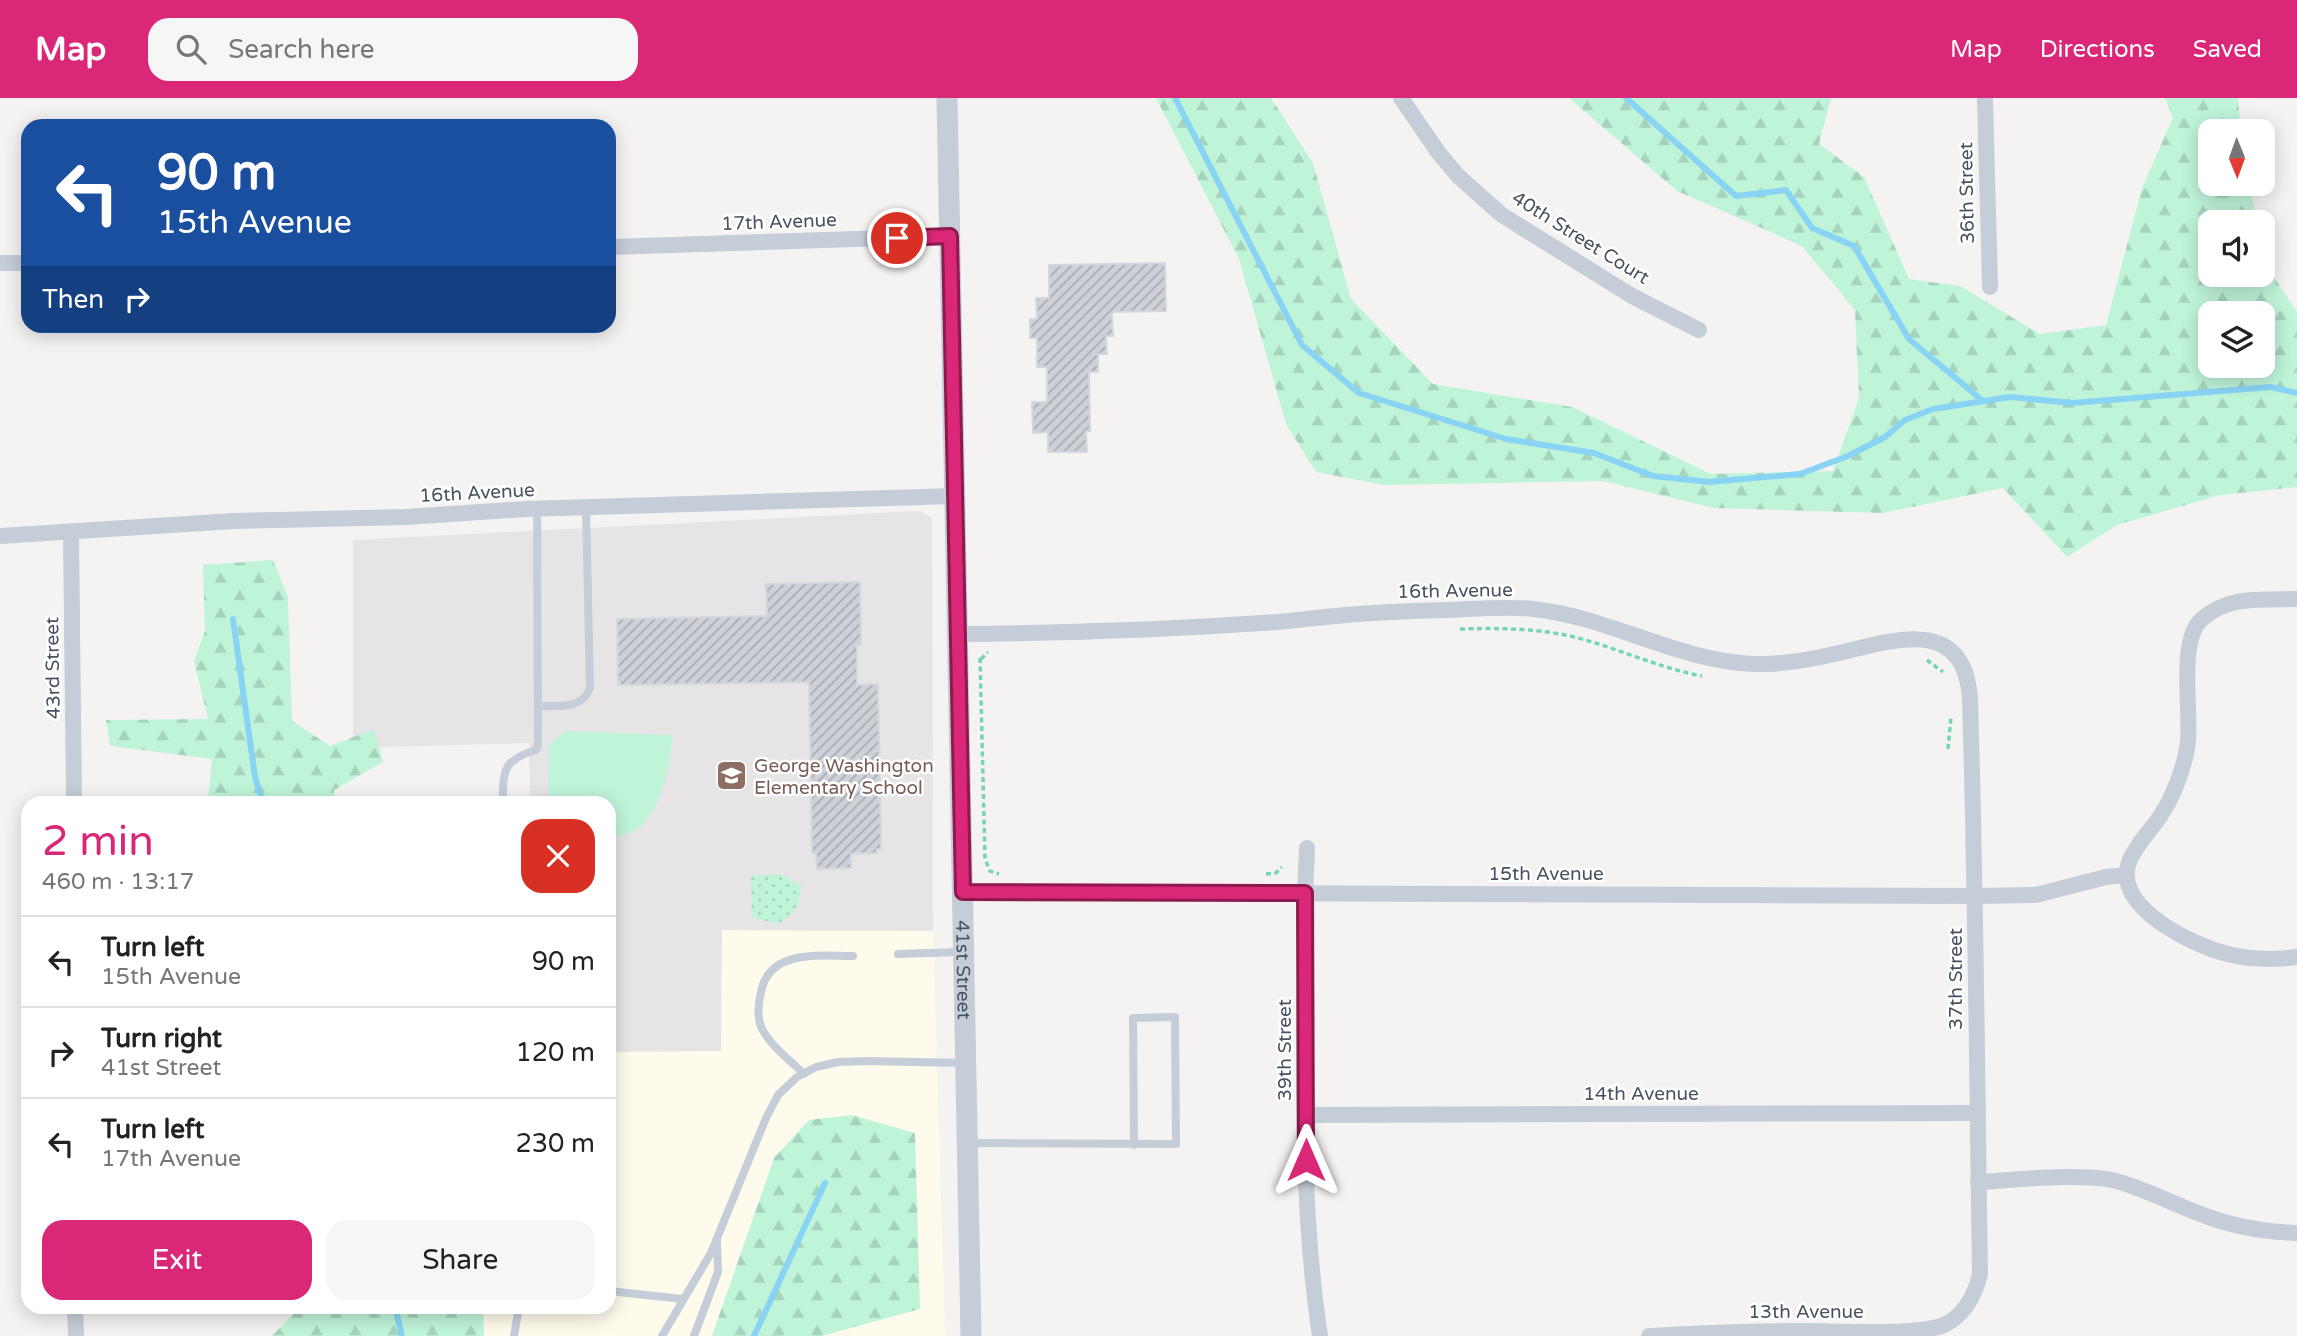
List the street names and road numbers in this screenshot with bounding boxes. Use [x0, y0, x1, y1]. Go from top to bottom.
street label: 36th Street [1955, 142, 1979, 244]
street label: 40th Street Court [1508, 187, 1653, 289]
street label: 17th Avenue [721, 209, 837, 235]
street label: 16th Avenue [419, 479, 535, 507]
street label: 16th Avenue [1397, 579, 1513, 603]
street label: 43rd Street [41, 617, 65, 719]
street label: 15th Avenue [1488, 863, 1604, 885]
street label: 41st Street [951, 920, 975, 1020]
street label: 37th Street [1945, 928, 1967, 1030]
street label: 39th Street [1274, 999, 1296, 1101]
street label: 14th Avenue [1583, 1083, 1699, 1105]
street label: 13th Avenue [1748, 1301, 1864, 1323]

